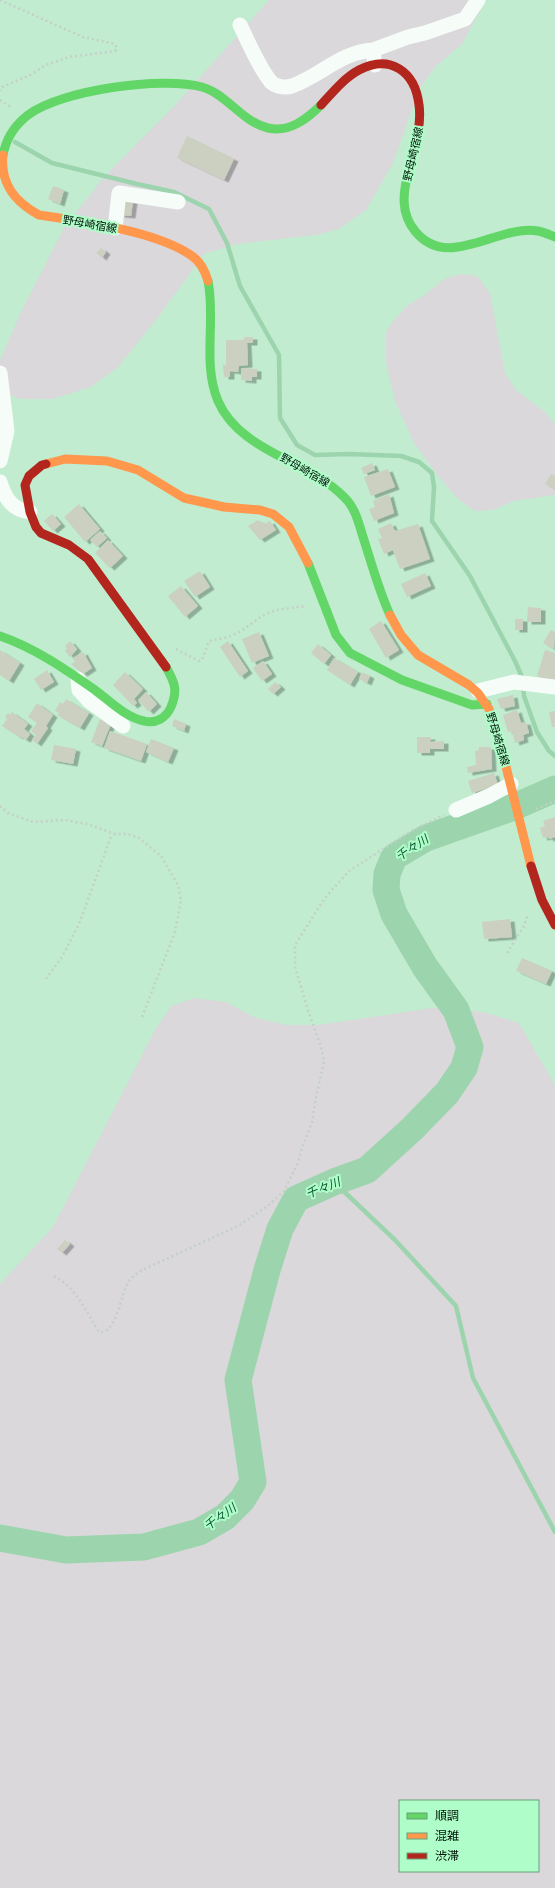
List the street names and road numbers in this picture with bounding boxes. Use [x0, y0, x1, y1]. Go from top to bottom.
street label: 野母崎宿線 [401, 126, 426, 182]
street label: 野母崎宿線 [62, 213, 118, 236]
street label: 野母崎宿線 [278, 451, 332, 490]
street label: 野母崎宿線 [483, 711, 512, 767]

